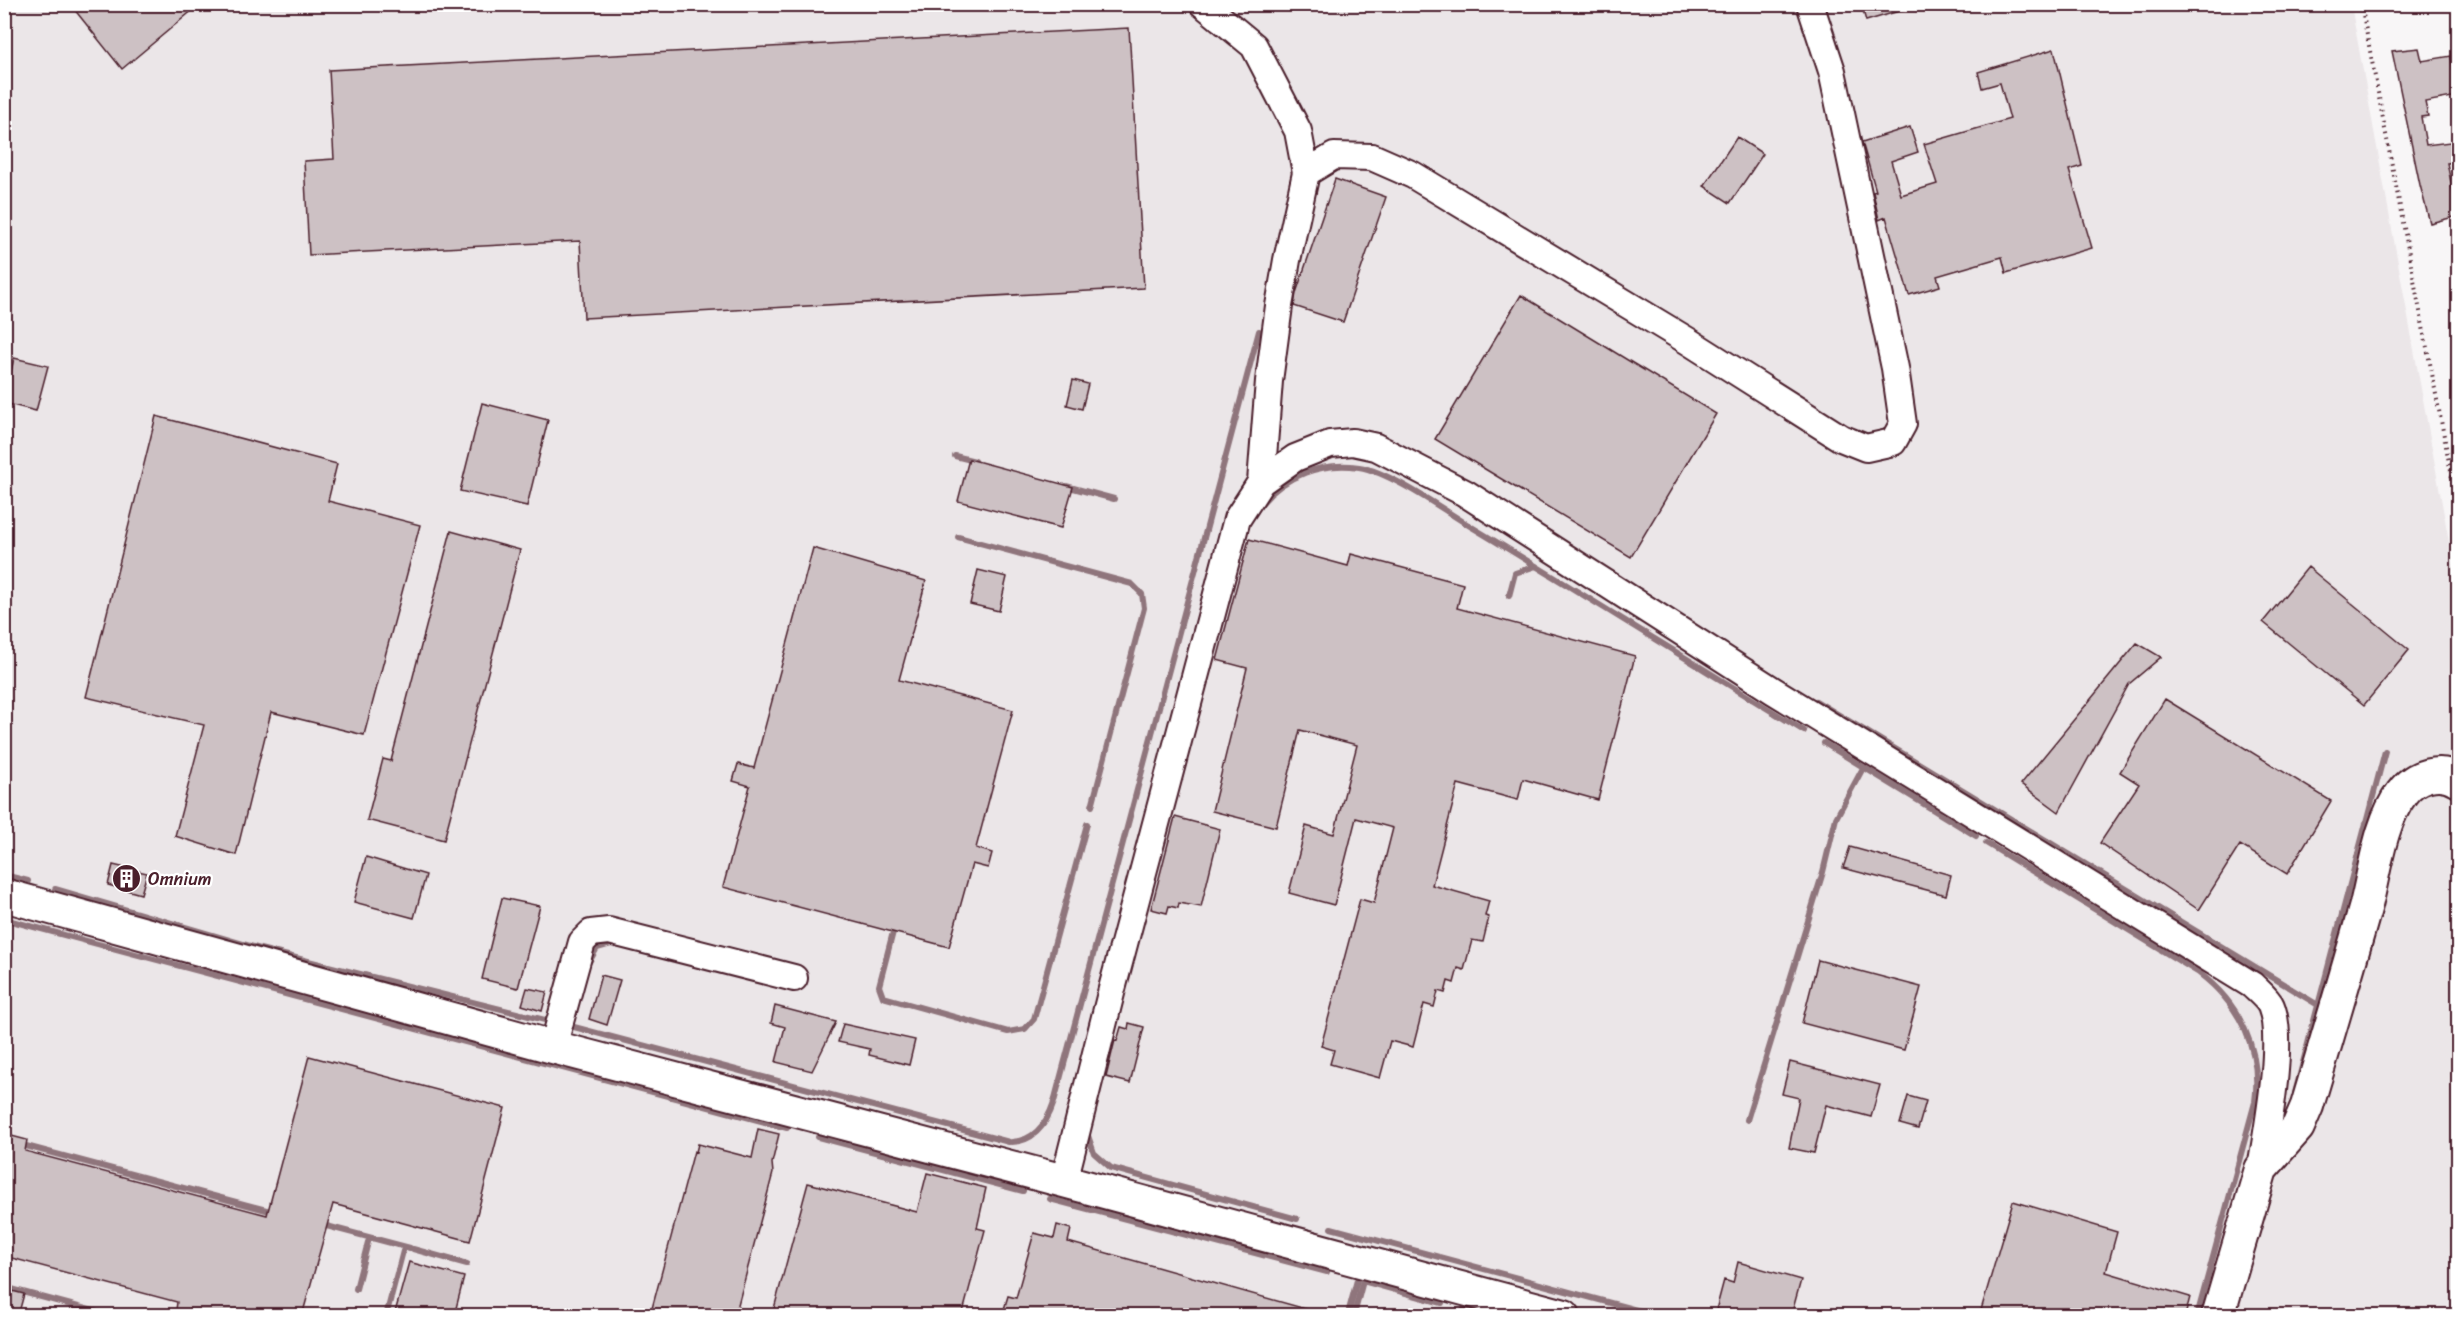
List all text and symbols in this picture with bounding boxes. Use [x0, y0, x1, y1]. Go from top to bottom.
building icon: Omnium [111, 863, 143, 895]
place label: Omnium [148, 863, 212, 895]

